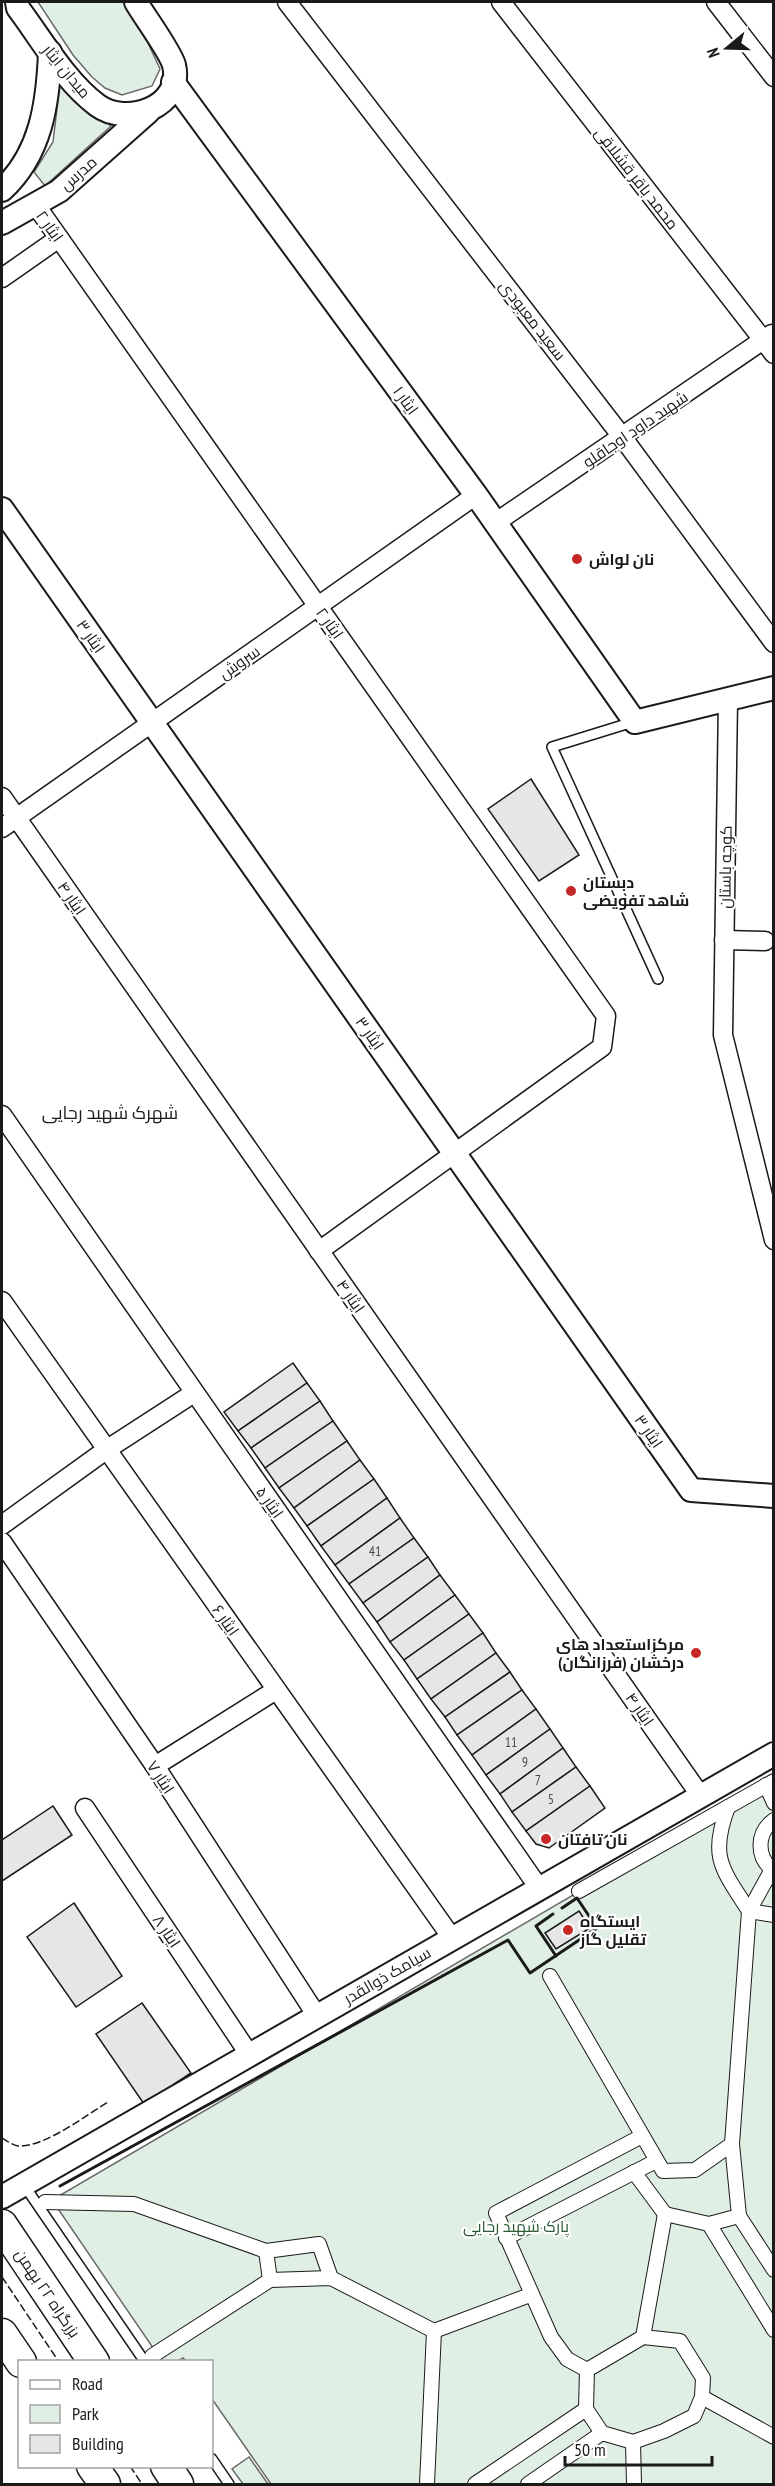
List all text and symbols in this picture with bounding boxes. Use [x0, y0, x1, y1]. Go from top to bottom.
north arrow [697, 18, 757, 78]
street label: میدان ایثار [37, 39, 95, 103]
text: N [702, 46, 724, 60]
street label: محمد باقر قشلاقی [590, 123, 683, 234]
street label: مدرس [55, 152, 101, 195]
street label: ایثار ۲ [32, 206, 68, 246]
street label: سعید معبودی [495, 276, 571, 365]
street label: ایثار ۱ [389, 382, 423, 418]
street label: شهید داود اوجاقلو [578, 386, 692, 472]
place label: نان لواش [589, 549, 654, 569]
marker: نان لواش [570, 552, 584, 566]
street label: ایثار ۲ [312, 603, 348, 643]
street label: ایثار ۳ [72, 615, 110, 657]
street label: سروش [214, 641, 264, 684]
street label: کوچه باستان [714, 825, 738, 909]
place label: دبستان شاهد تفویضی [583, 872, 689, 910]
street label: ایثار ۴ [53, 877, 91, 919]
marker: دبستان شاهد تفویضی [564, 884, 578, 898]
street label: ایثار ۳ [351, 1012, 389, 1054]
district label: شهرک شهید رجایی [42, 1101, 178, 1124]
street label: ایثار ۴ [332, 1275, 370, 1317]
street label: ایثار ۳ [630, 1410, 668, 1452]
street label: ایثار ۵ [252, 1482, 288, 1522]
house number: 41 [369, 1542, 381, 1560]
street label: ایثار ۶ [208, 1601, 244, 1639]
place label: مرکزاستعداد های درخشان (فرزانگان) [556, 1634, 684, 1672]
marker: مرکزاستعداد های درخشان (فرزانگان) [689, 1646, 703, 1660]
street label: ایثار ۴ [621, 1688, 659, 1730]
house number: 11 [505, 1733, 517, 1751]
house number: 9 [522, 1753, 528, 1771]
street label: ایثار ۷ [143, 1757, 179, 1797]
house number: 7 [535, 1771, 541, 1789]
house number: 5 [548, 1790, 554, 1808]
place label: نان تافتان [558, 1829, 627, 1849]
marker: نان تافتان [539, 1832, 553, 1846]
street label: ایثار ۸ [149, 1911, 185, 1951]
place label: ایستگاه تقلیل گاز [579, 1911, 647, 1949]
marker: ایستگاه تقلیل گاز [561, 1923, 575, 1937]
street label: سیامک ذوالقدر [339, 1942, 434, 2009]
park label: پارک شهید رجایی [463, 2216, 570, 2238]
street label: بزرگراه ۲۲ بهمن [10, 2245, 85, 2342]
legend [18, 2360, 213, 2468]
text: Road [72, 2372, 103, 2395]
text: Park [72, 2402, 99, 2425]
scale bar [565, 2429, 712, 2467]
text: Building [72, 2432, 124, 2455]
text: 50 m [574, 2438, 606, 2461]

